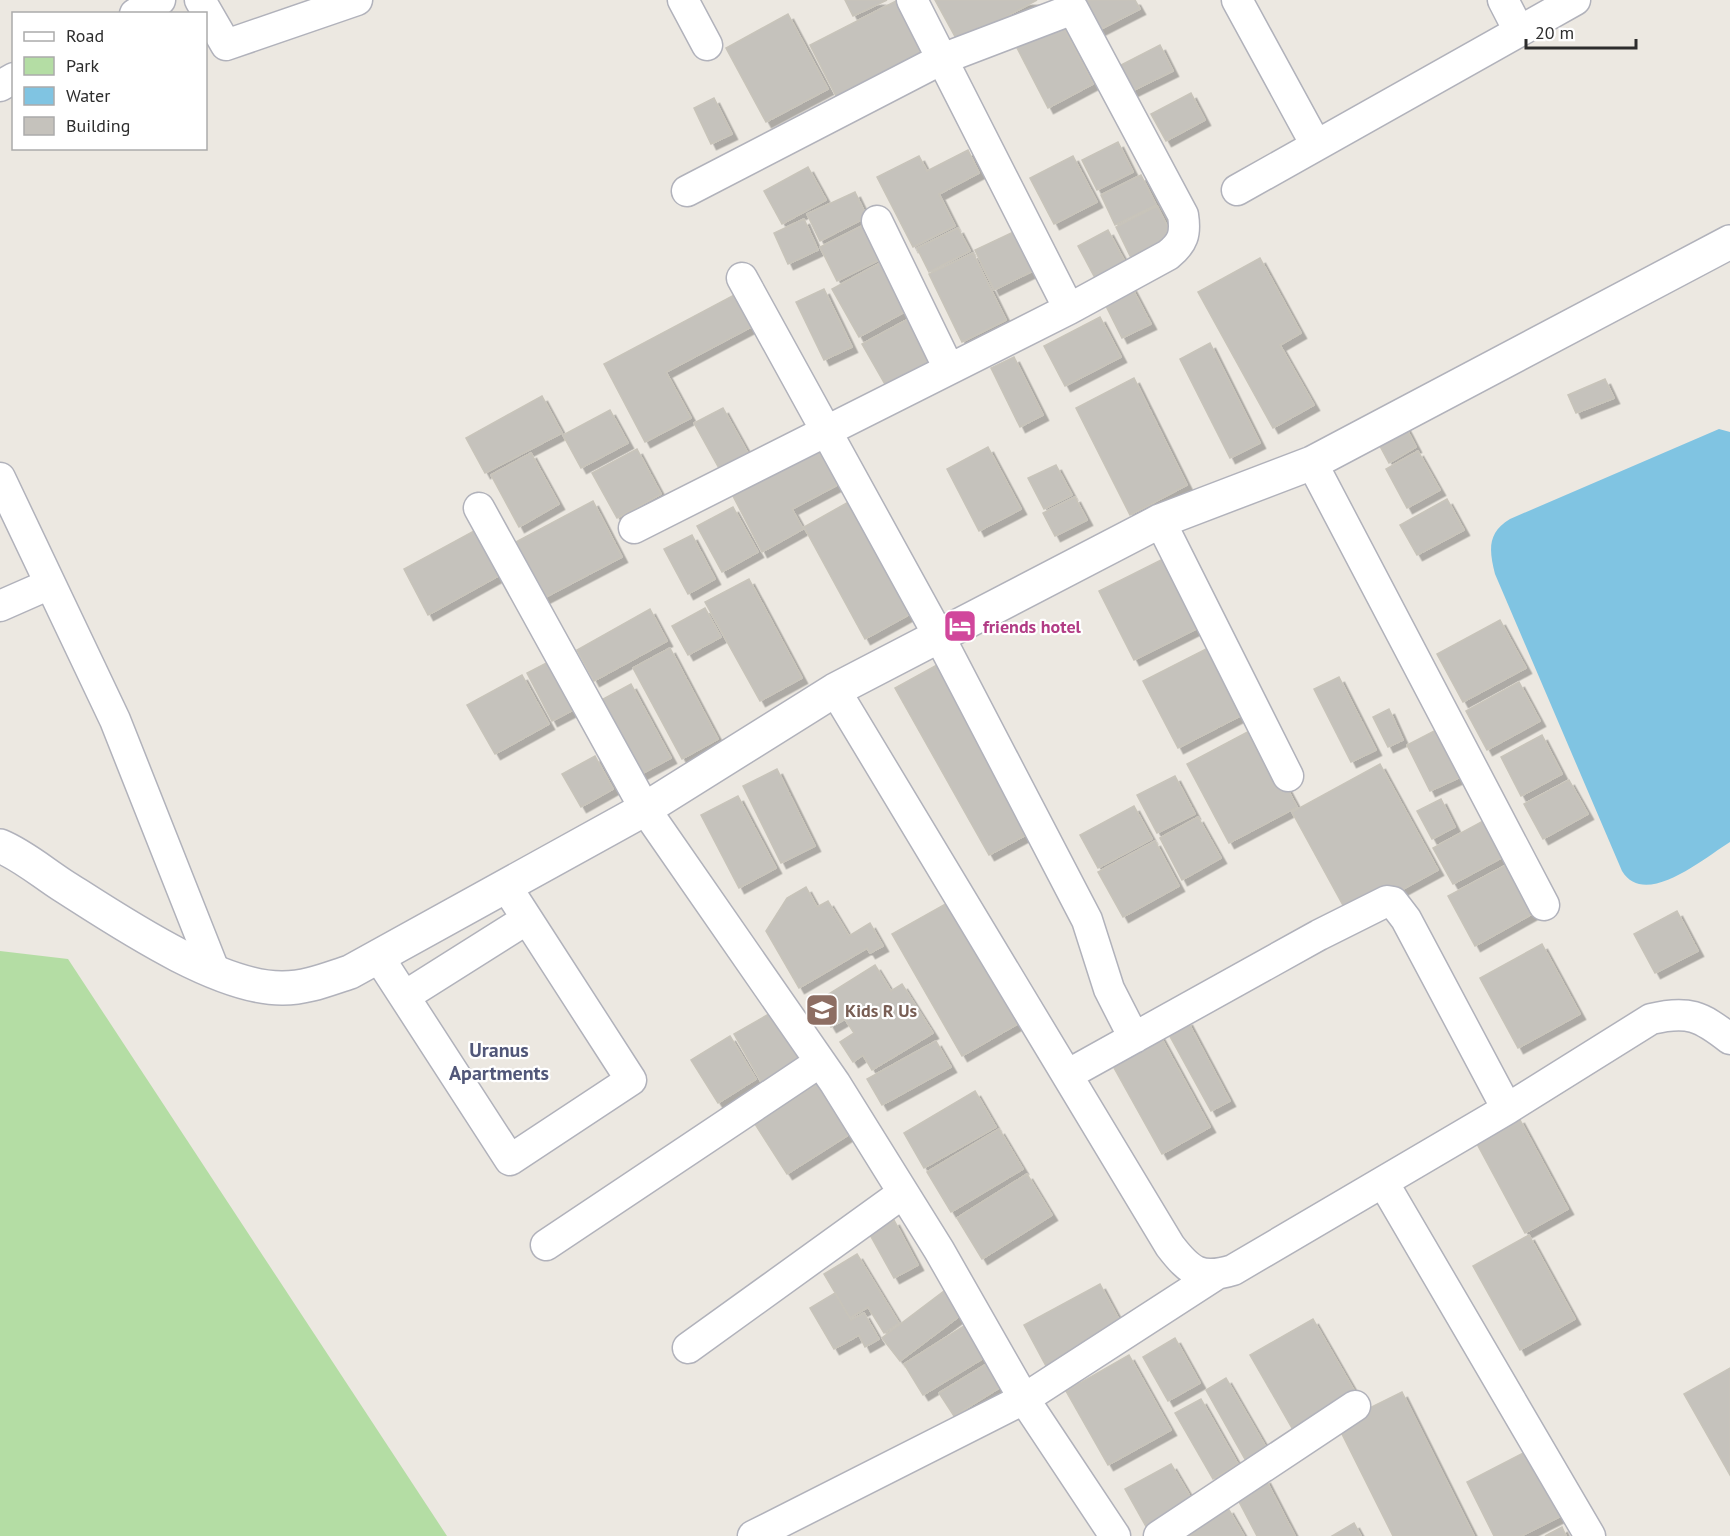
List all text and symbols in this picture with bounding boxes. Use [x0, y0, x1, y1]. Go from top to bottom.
legend [12, 12, 207, 150]
scale bar [1526, 12, 1636, 50]
text: 20 m [1535, 21, 1574, 44]
text: Road [66, 24, 104, 47]
text: Park [66, 54, 99, 77]
text: Water [66, 84, 110, 107]
text: Building [66, 114, 130, 137]
hotel icon: friends hotel [942, 608, 978, 644]
place label: friends hotel [983, 615, 1082, 638]
school or university icon: Kids R Us [804, 992, 840, 1028]
place label: Kids R Us [845, 999, 918, 1022]
district label: Uranus Apartments [449, 1037, 549, 1086]

